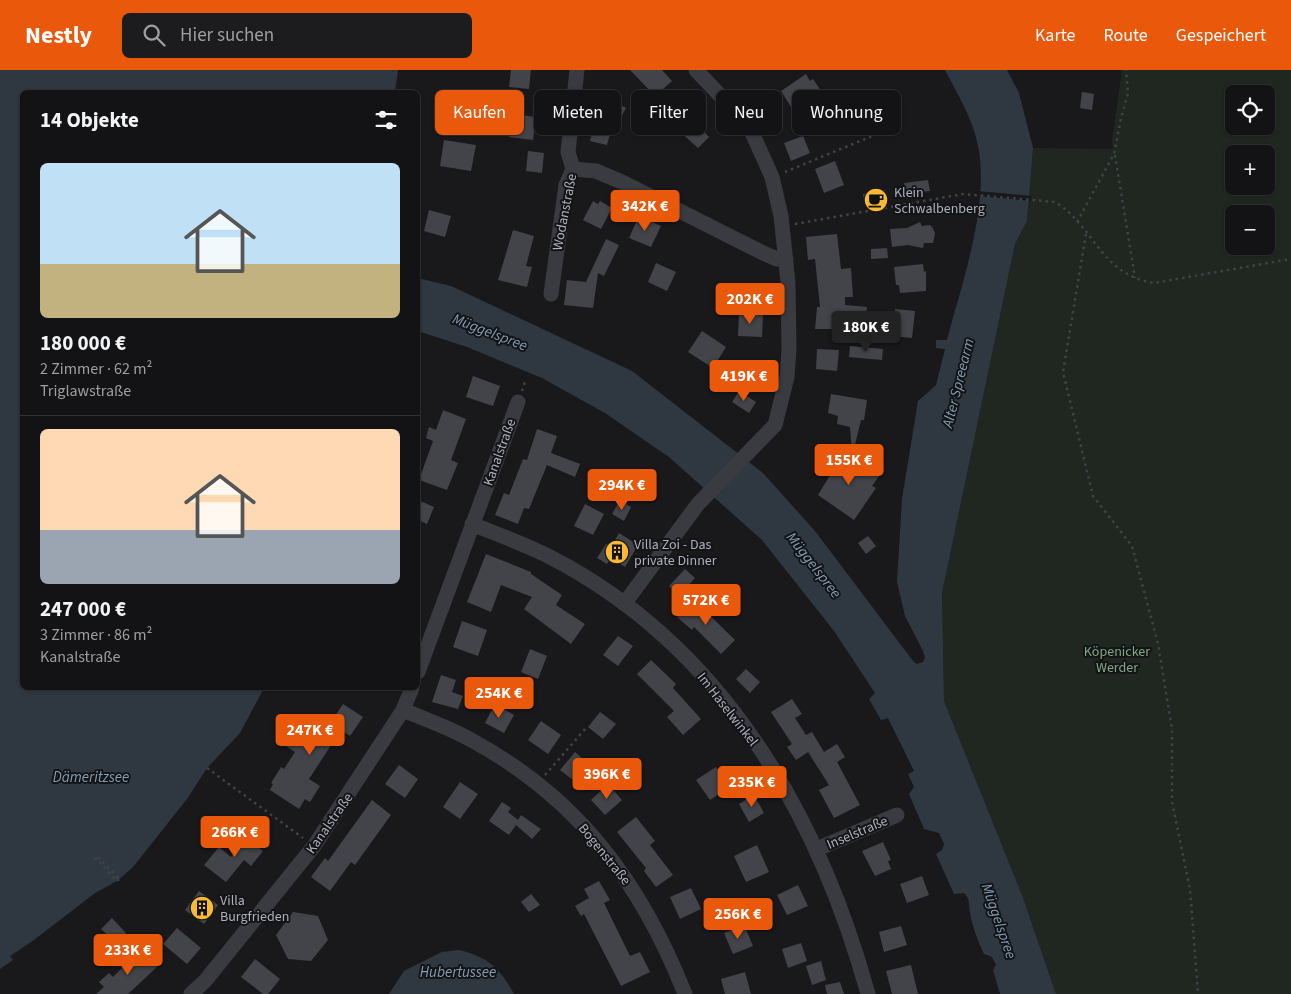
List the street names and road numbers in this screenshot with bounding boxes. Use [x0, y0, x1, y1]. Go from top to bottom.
street label: Wodanstraße [548, 172, 582, 252]
street label: Kanalstraße [479, 416, 521, 489]
street label: Im Haselwinkel [692, 668, 763, 751]
street label: Kanalstraße [301, 789, 358, 858]
street label: Inselstraße [824, 811, 891, 855]
street label: Bogenstraße [573, 820, 635, 890]

